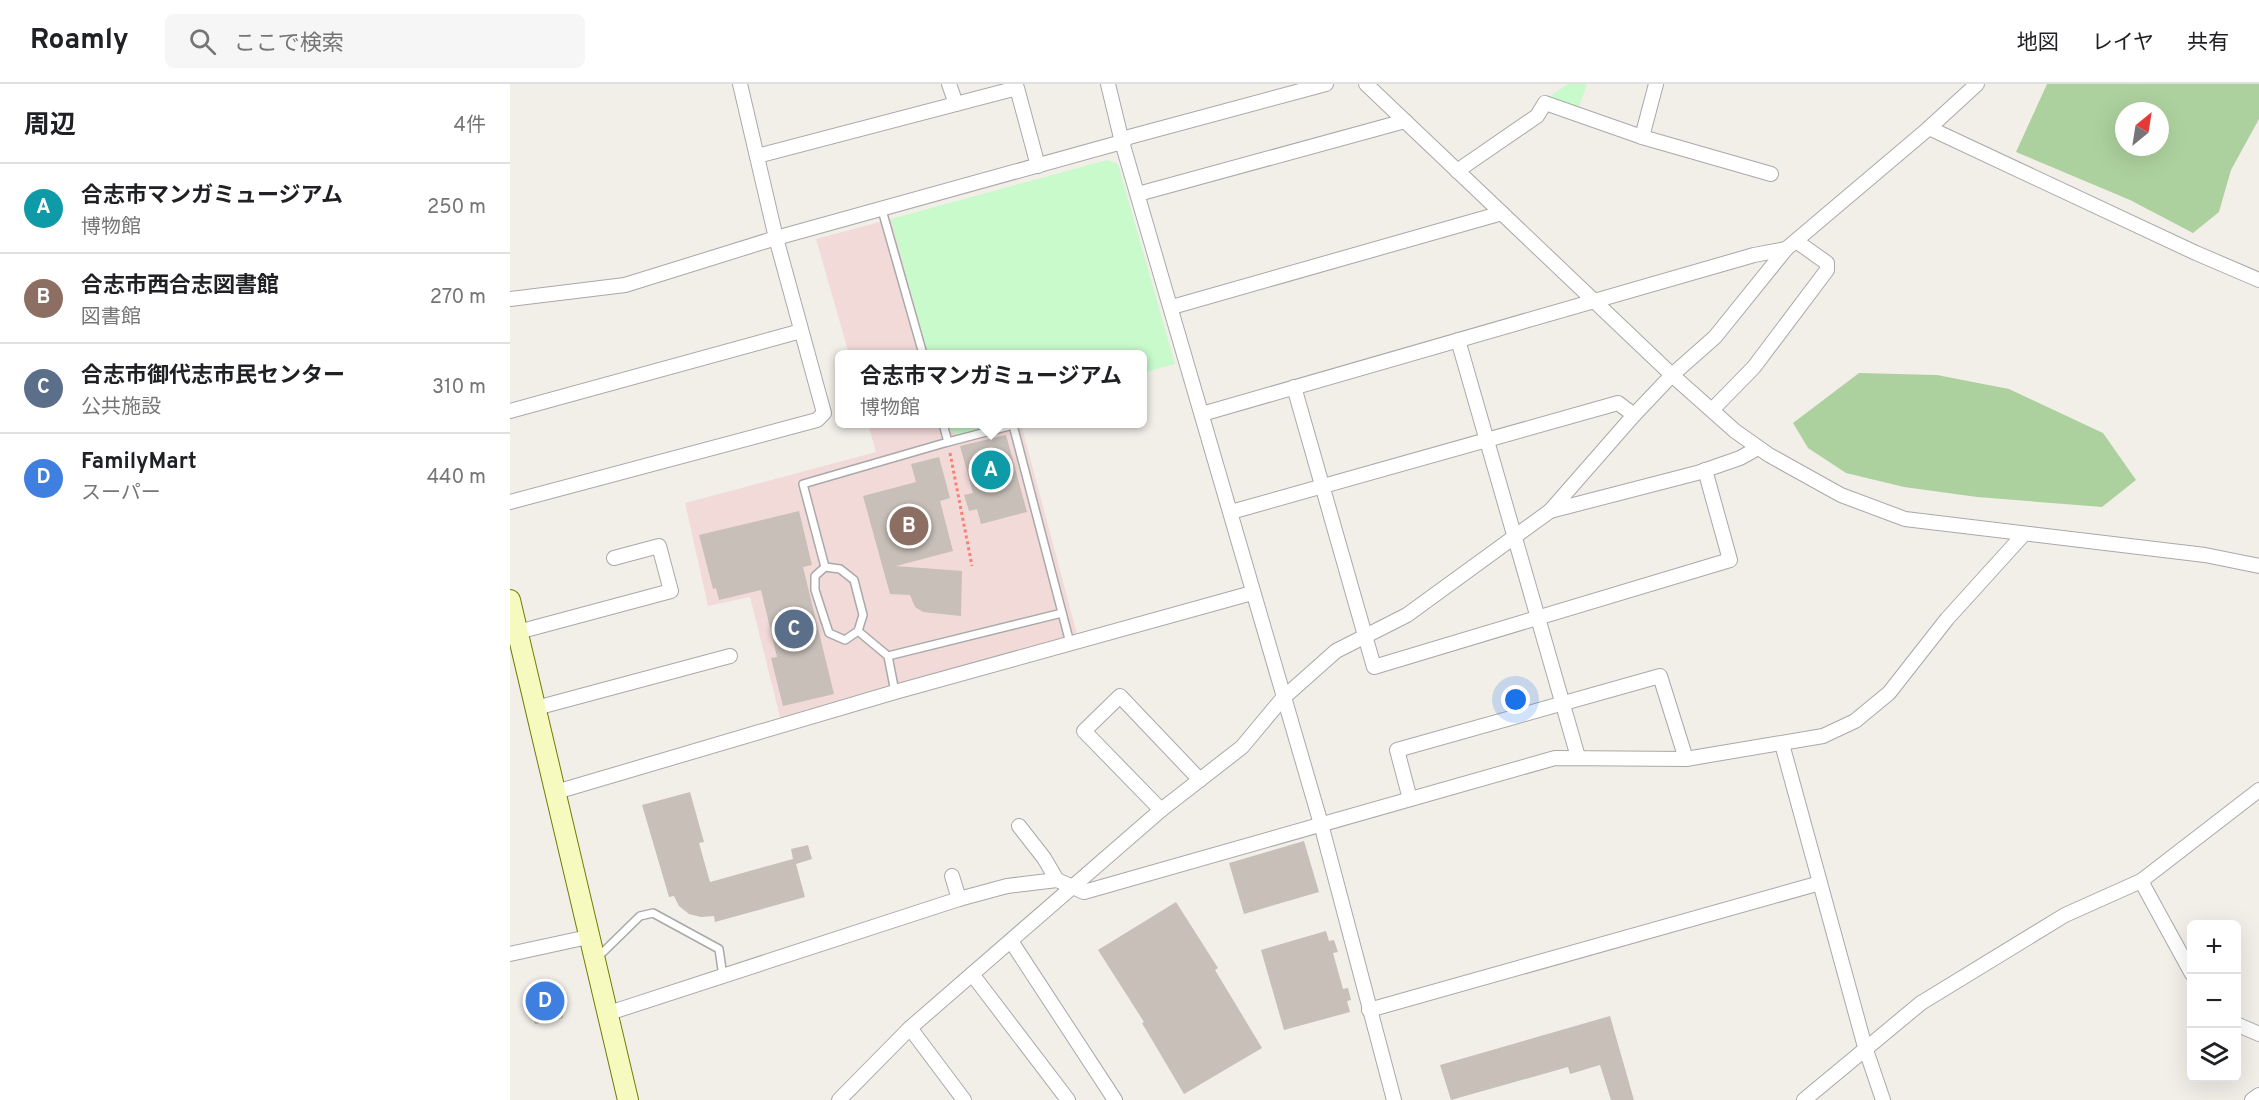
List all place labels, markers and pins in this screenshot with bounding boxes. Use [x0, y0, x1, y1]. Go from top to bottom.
pin: A [972, 448, 1010, 492]
pin: B [890, 504, 928, 548]
pin: C [774, 606, 814, 652]
pin: D [525, 978, 564, 1024]

